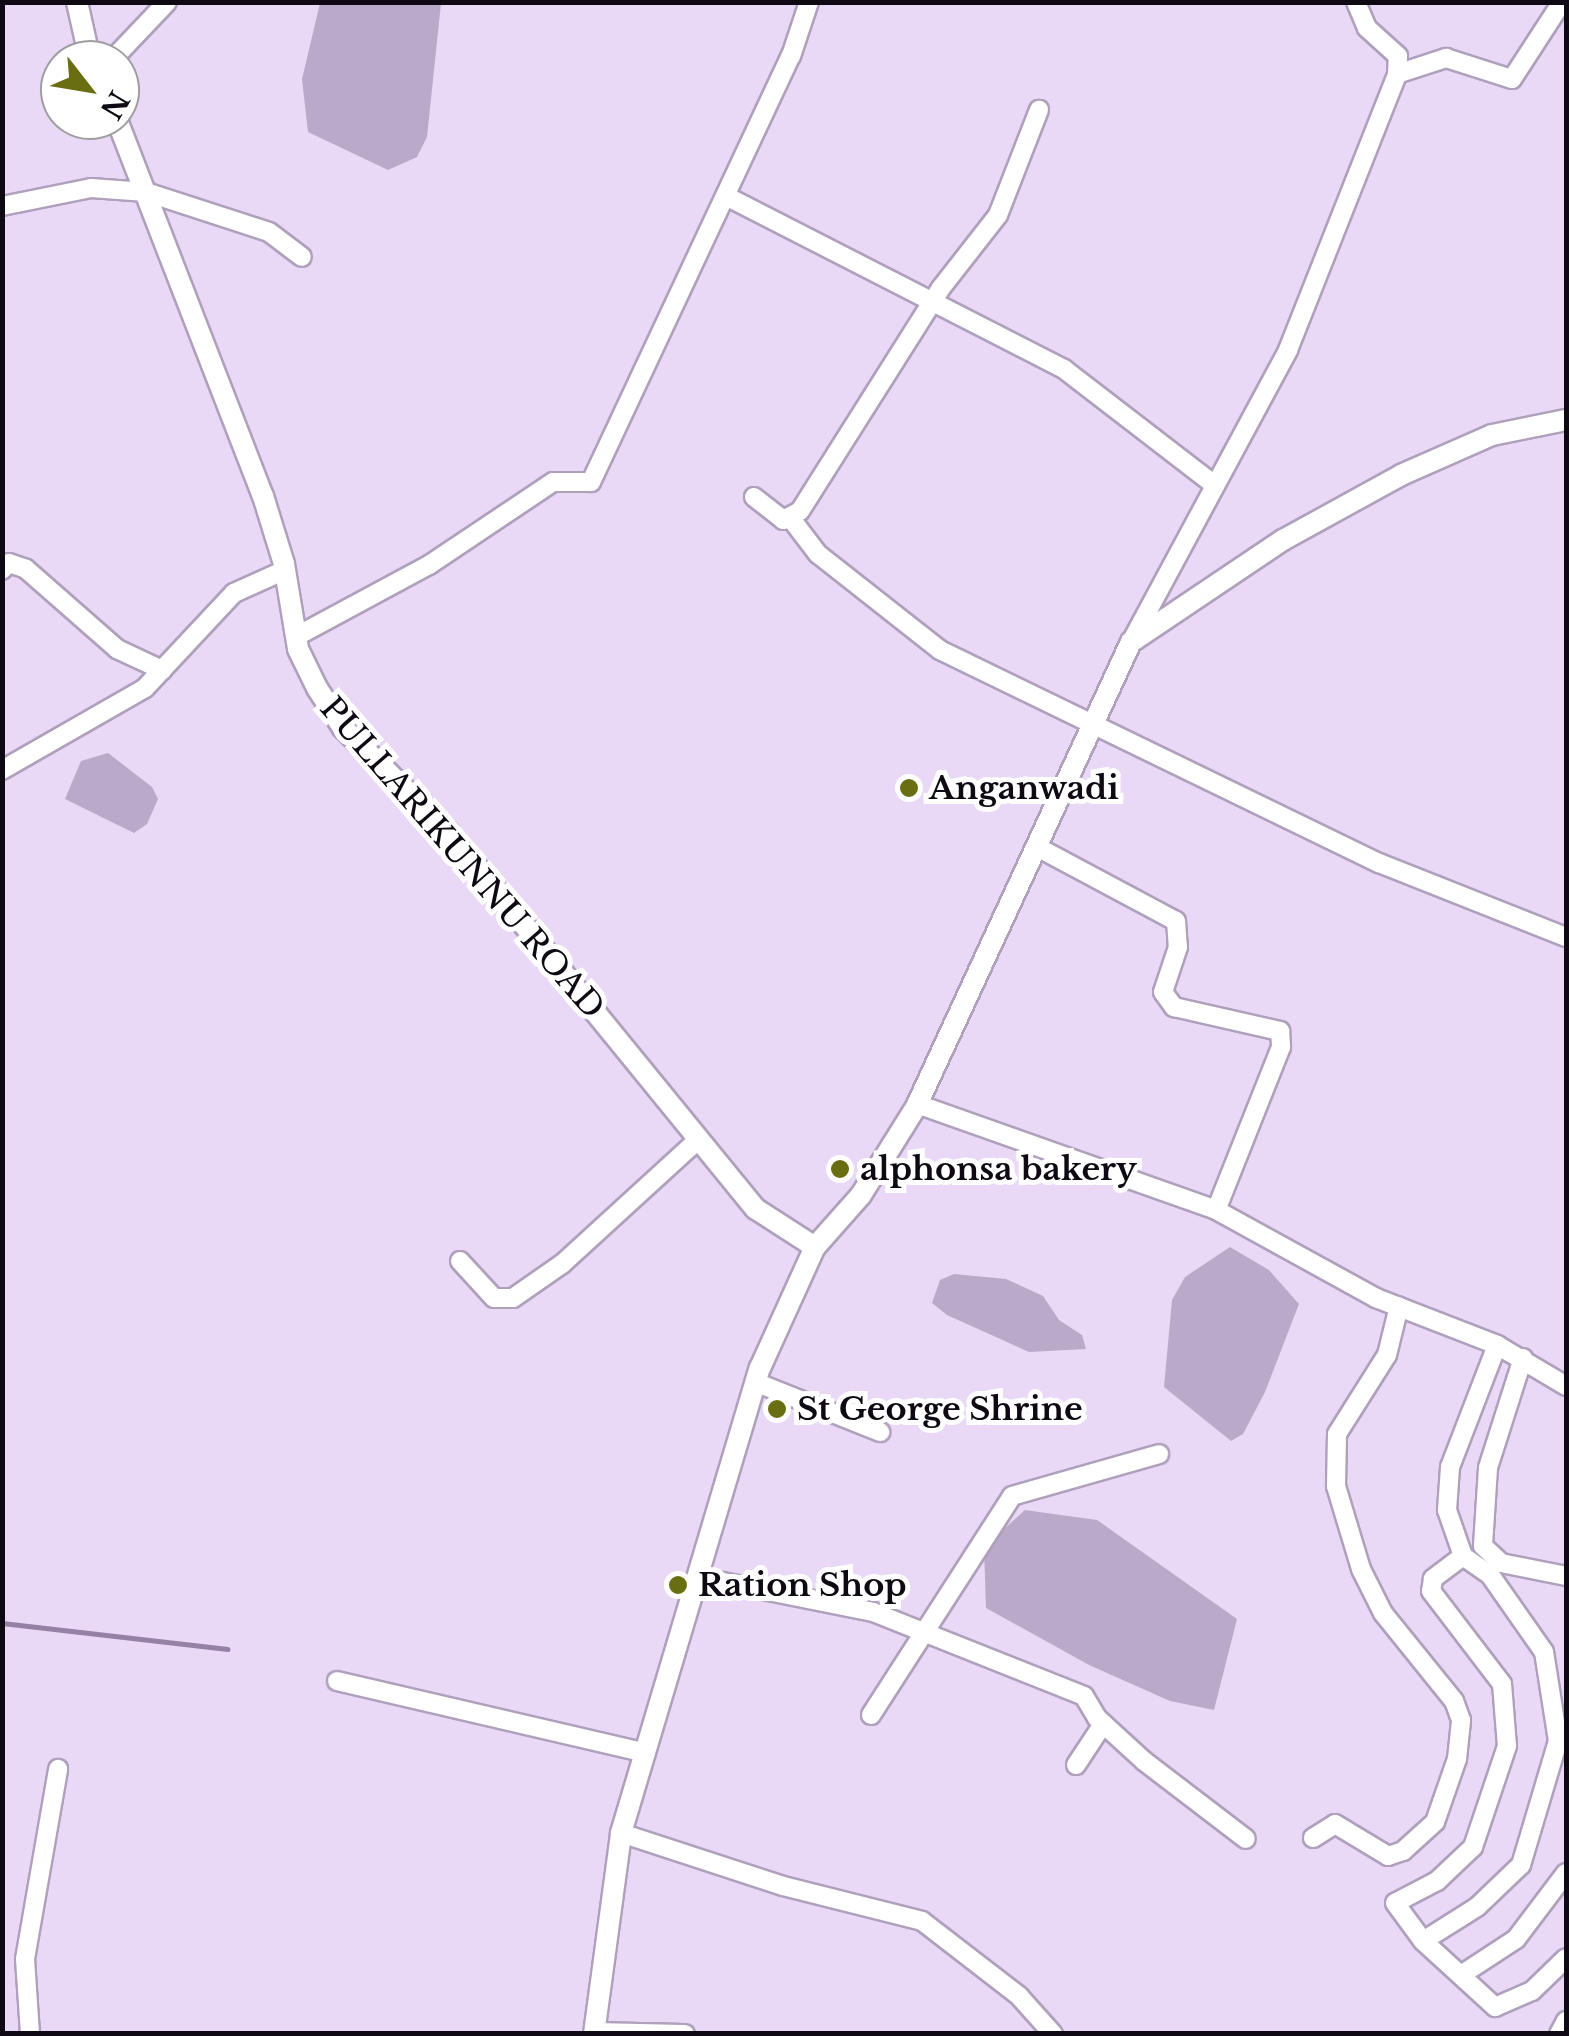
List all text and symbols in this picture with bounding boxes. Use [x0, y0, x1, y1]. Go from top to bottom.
north arrow [40, 40, 140, 140]
text: N [93, 84, 136, 125]
street label: PULLARIKUNNU ROAD [312, 690, 612, 1026]
place label: Anganwadi [929, 769, 1119, 807]
marker: Anganwadi [898, 777, 920, 799]
place label: alphonsa bakery [860, 1150, 1137, 1188]
marker: alphonsa bakery [829, 1158, 851, 1180]
place label: St George Shrine [797, 1390, 1083, 1428]
marker: St George Shrine [766, 1398, 788, 1420]
place label: Ration Shop [698, 1566, 907, 1604]
marker: Ration Shop [667, 1574, 689, 1596]

